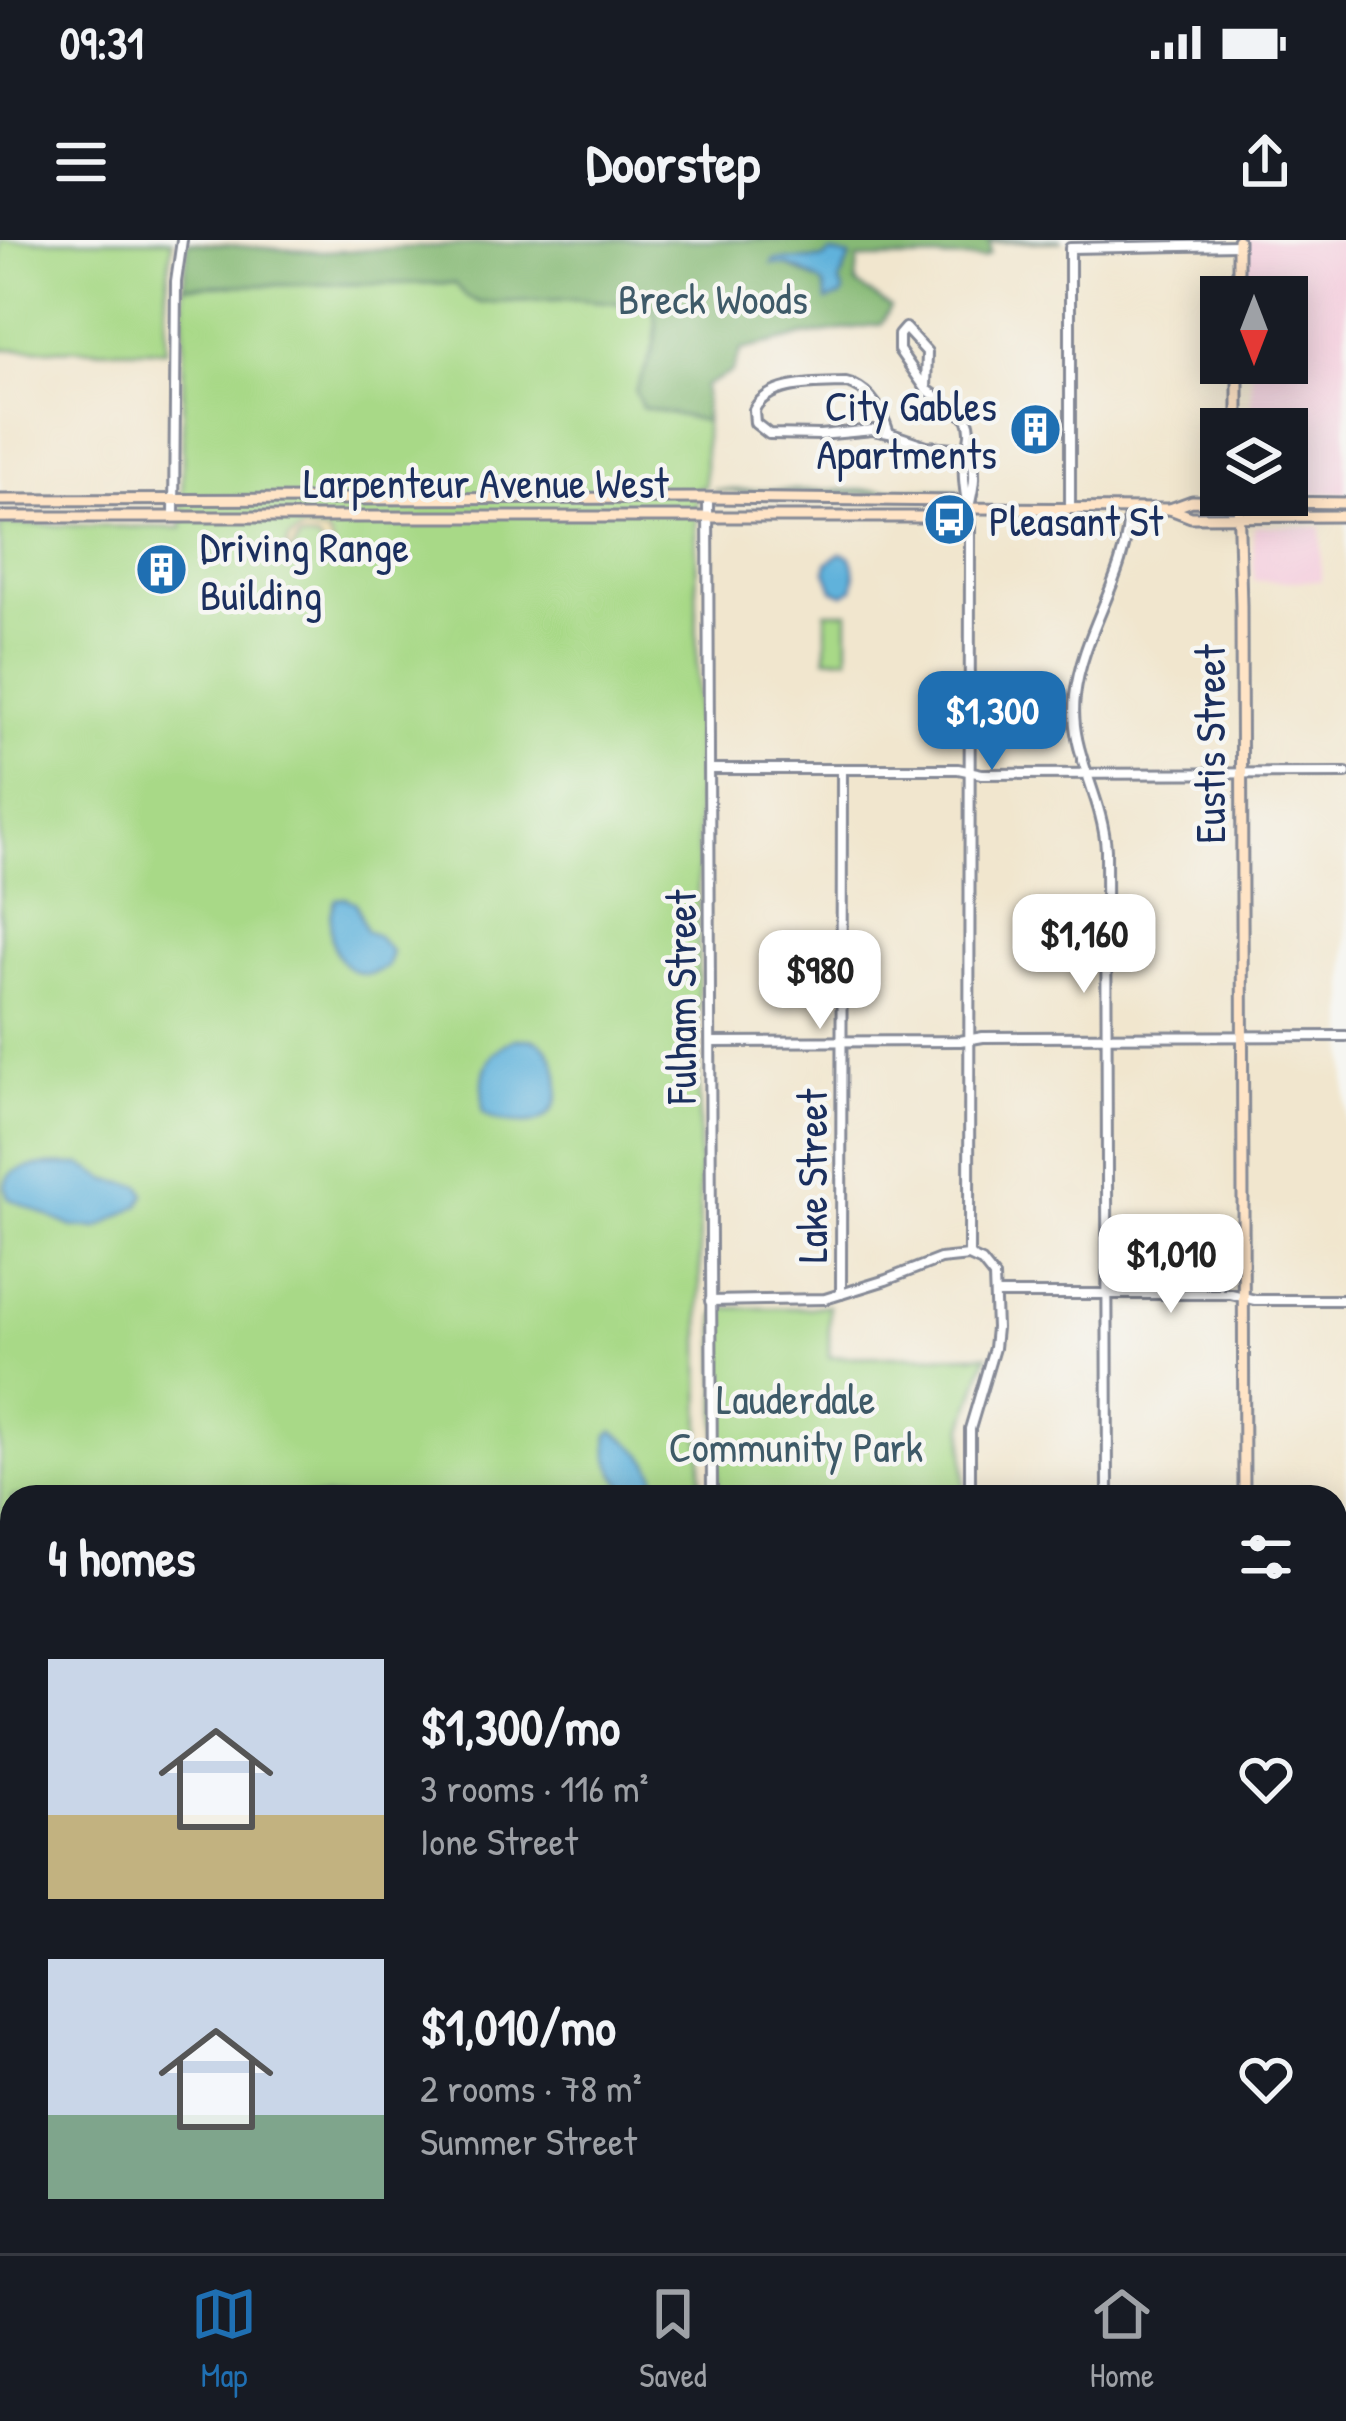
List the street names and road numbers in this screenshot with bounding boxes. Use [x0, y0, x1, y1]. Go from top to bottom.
street label: Larpenteur Avenue West [303, 454, 669, 511]
street label: Eustis Street [1181, 644, 1238, 844]
street label: Fulham Street [652, 890, 709, 1105]
street label: Lake Street [783, 1089, 840, 1263]

